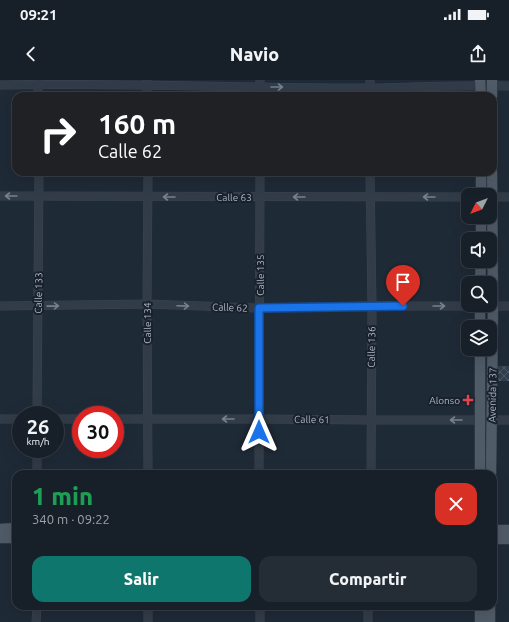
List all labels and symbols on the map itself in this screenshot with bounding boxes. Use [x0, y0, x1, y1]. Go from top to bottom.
one-way arrow [270, 83, 283, 91]
north arrow [461, 188, 497, 224]
one-way arrow [5, 192, 18, 200]
street label: Calle 63 [216, 192, 252, 203]
one-way arrow [163, 193, 176, 201]
one-way arrow [293, 193, 306, 201]
one-way arrow [423, 193, 436, 201]
street label: Calle 135 [255, 254, 266, 296]
pin [386, 265, 420, 306]
street label: Calle 133 [33, 272, 44, 314]
street label: Calle 62 [212, 301, 248, 314]
one-way arrow [46, 302, 59, 310]
street label: Calle 134 [142, 302, 153, 344]
one-way arrow [176, 302, 189, 309]
one-way arrow [432, 302, 445, 310]
street label: Calle 136 [366, 326, 377, 368]
street label: Avenida 137 [487, 367, 498, 423]
place label: Alonso [429, 395, 460, 406]
marker: Alonso [463, 395, 473, 405]
speed limit sign: 30 [72, 406, 124, 458]
position arrow [238, 411, 280, 453]
street label: Calle 61 [294, 414, 330, 425]
one-way arrow [222, 415, 235, 423]
one-way arrow [450, 416, 463, 424]

